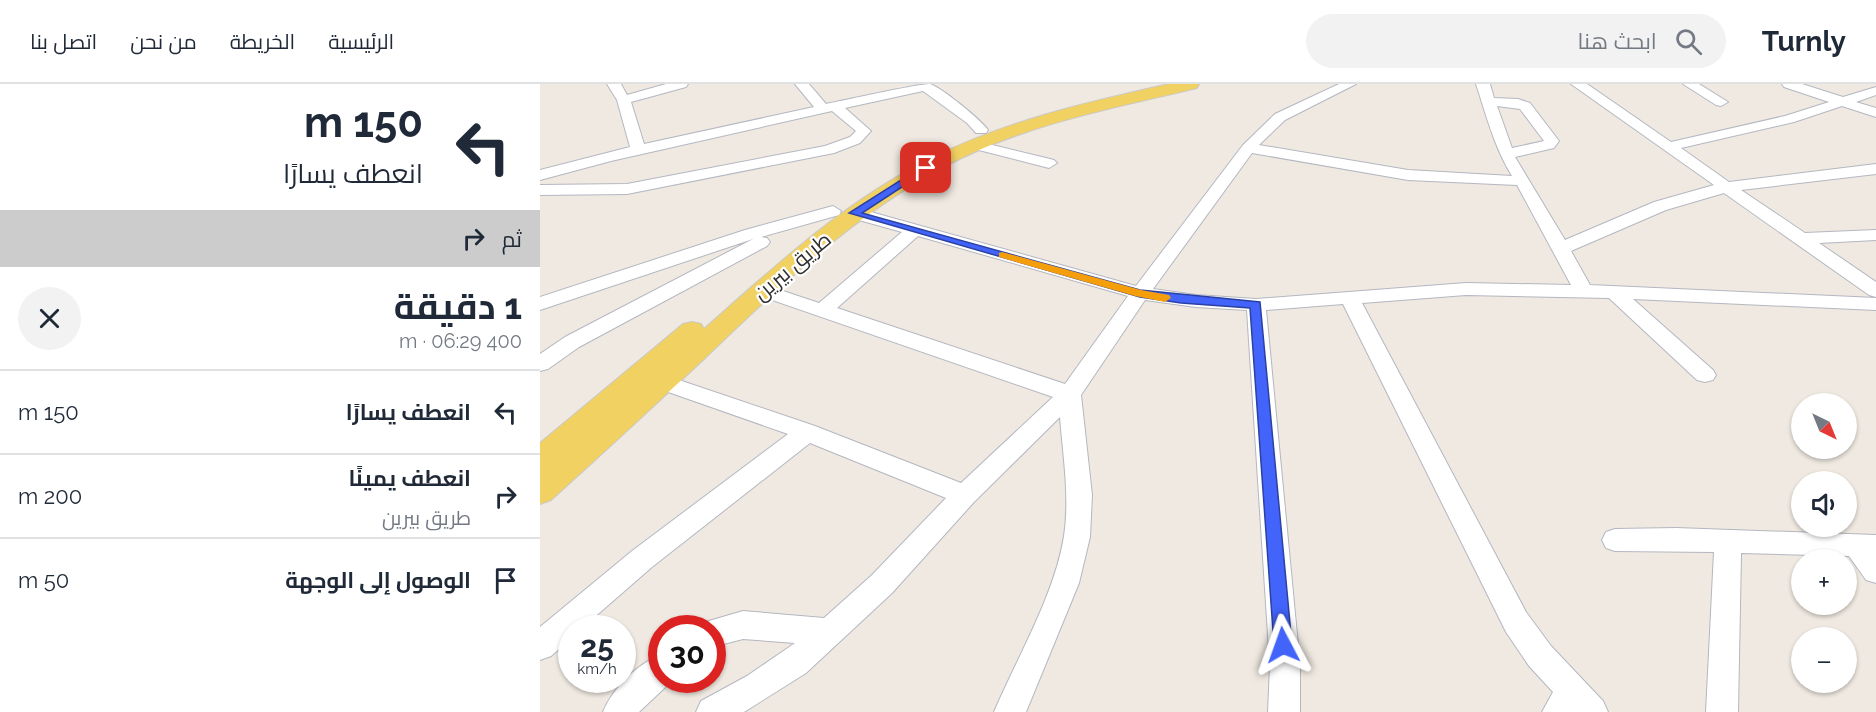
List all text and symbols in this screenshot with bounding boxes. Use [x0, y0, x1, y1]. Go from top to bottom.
search box [1306, 14, 1726, 68]
icon: search [1672, 25, 1705, 58]
text: Turnly [1762, 25, 1846, 58]
text: ابحث هنا [1578, 28, 1657, 54]
text: اتصل بنا [30, 29, 97, 54]
text: من نحن [130, 29, 197, 54]
text: الخريطة [230, 29, 295, 54]
text: الرئيسية [328, 29, 394, 54]
text: 150 m [304, 98, 423, 147]
icon: left [444, 108, 522, 186]
pin [900, 142, 951, 193]
icon: arrive [909, 151, 942, 184]
text: انعطف يسارًا [283, 158, 423, 189]
icon: right [457, 222, 490, 255]
text: ثم [502, 226, 522, 252]
street label: طريق بيرين [748, 226, 836, 306]
text: 1 دقيقة [394, 285, 522, 327]
button: close [18, 287, 81, 350]
text: 400 m · 06:29 [399, 329, 522, 353]
north arrow [1791, 393, 1857, 459]
map controls [1791, 393, 1857, 693]
icon: left [489, 396, 522, 429]
text: 150 m [18, 399, 79, 425]
text: انعطف يسارًا [346, 399, 471, 425]
text: انعطف يمينًا [348, 465, 471, 491]
button: sound [1791, 471, 1857, 537]
icon: right [489, 480, 522, 513]
text: 200 m [18, 483, 82, 509]
text: طريق بيرين [382, 506, 471, 530]
button: + [1791, 549, 1857, 615]
icon: arrive [489, 564, 522, 597]
text: 50 m [18, 567, 69, 593]
text: الوصول إلى الوجهة [285, 567, 471, 593]
position arrow [1251, 613, 1315, 677]
speed limit sign: 30 [648, 615, 726, 693]
button: − [1791, 627, 1857, 693]
text: 25 [580, 629, 614, 664]
text: km/h [577, 660, 617, 678]

